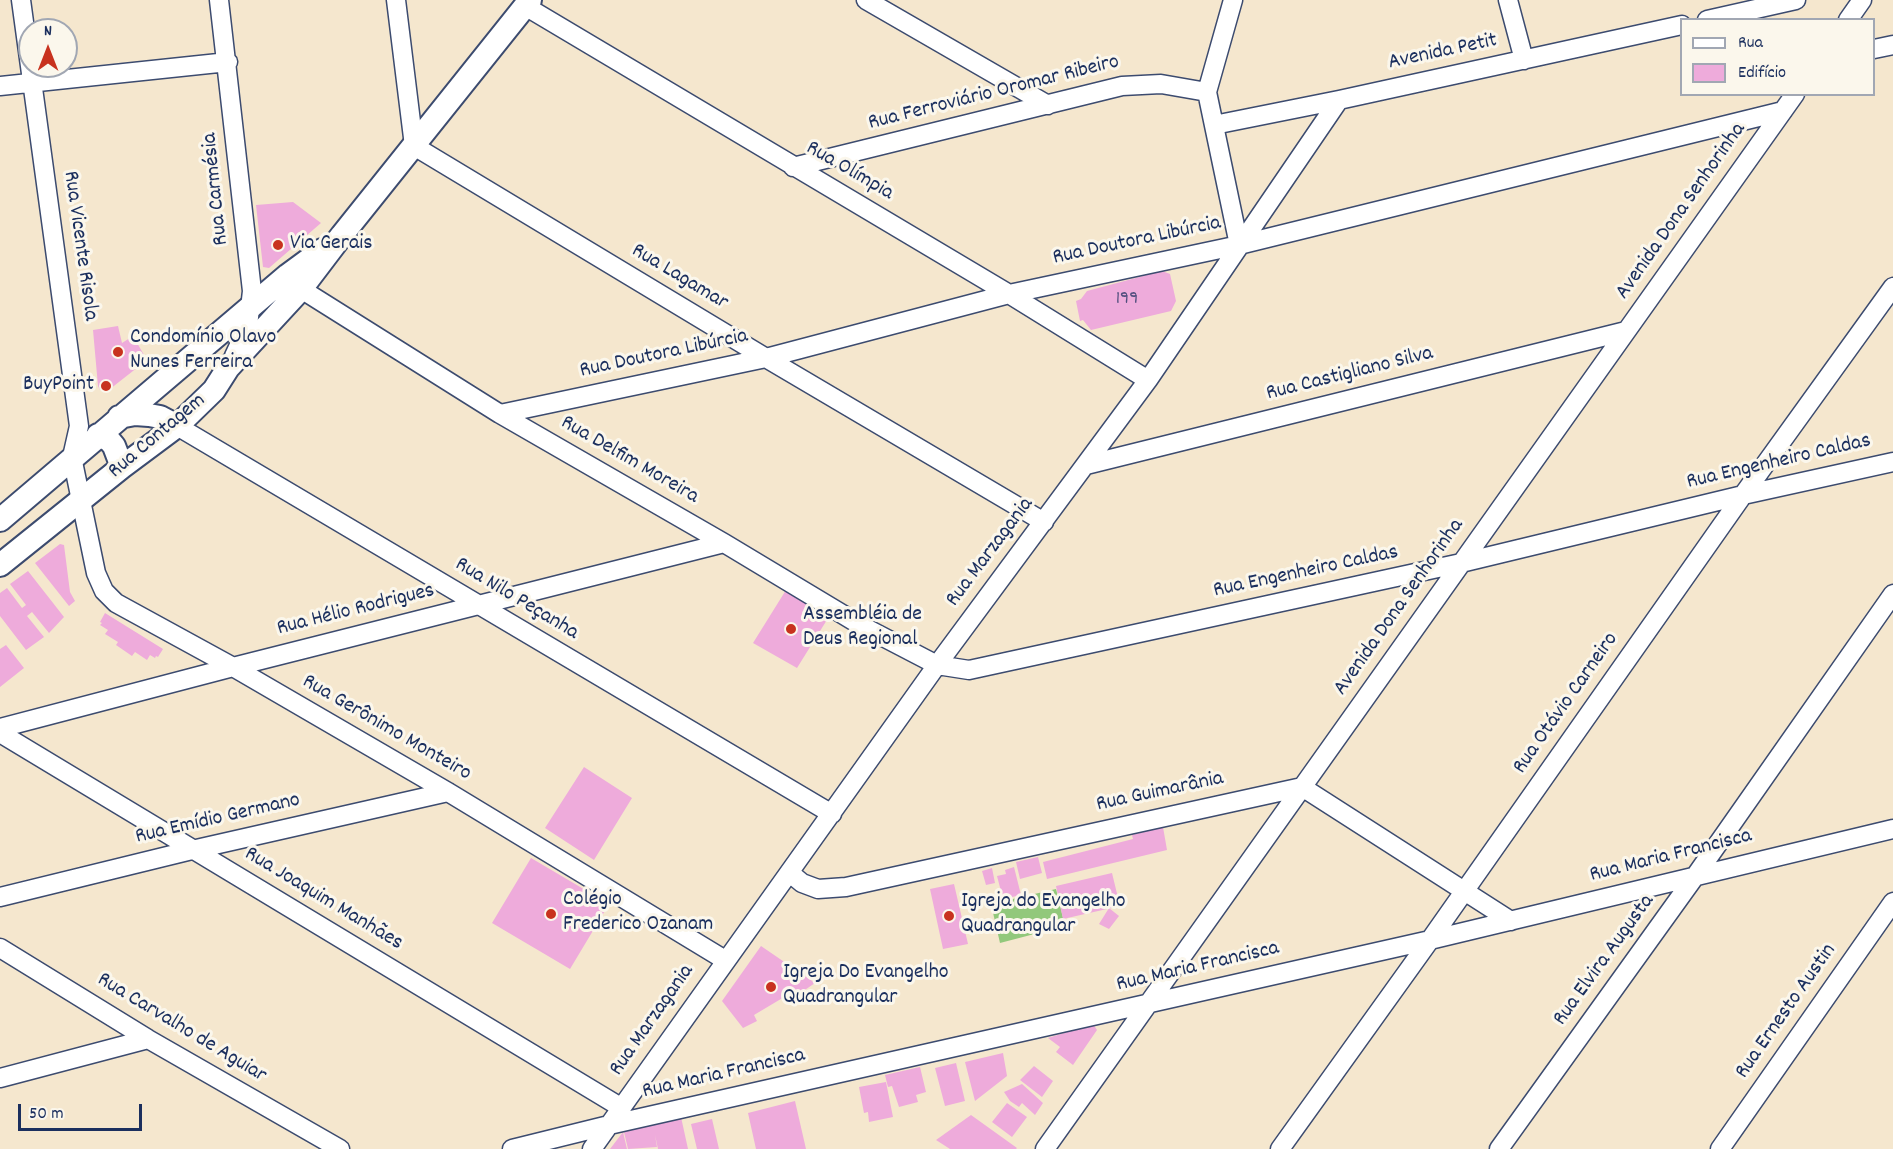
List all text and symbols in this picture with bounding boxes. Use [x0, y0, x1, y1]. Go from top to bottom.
north arrow [18, 18, 78, 78]
legend [1680, 18, 1875, 96]
text: N [44, 20, 52, 43]
street label: Avenida Petit [1386, 29, 1500, 77]
text: Rua [1738, 31, 1763, 56]
street label: Rua Ferroviário Oromar Ribeiro [866, 50, 1122, 138]
text: Edifício [1738, 61, 1786, 86]
street label: Avenida Dona Senhorinha [1611, 119, 1753, 305]
street label: Rua Carmésia [198, 131, 236, 247]
street label: Rua Olímpia [800, 136, 898, 208]
street label: Rua Vicente Risola [55, 169, 103, 323]
street label: Rua Doutora Libúrcia [1051, 211, 1223, 273]
place label: Via Gerais [290, 232, 373, 258]
marker: Via Gerais [271, 238, 285, 252]
street label: Rua Lagamar [626, 239, 732, 317]
house number: 199 [1116, 288, 1138, 312]
street label: Rua Doutora Libúrcia [578, 324, 750, 386]
place label: Condomínio Olavo Nunes Ferreira [130, 326, 276, 378]
street label: Rua Castigliano Silva [1264, 342, 1436, 408]
marker: Condomínio Olavo Nunes Ferreira [111, 345, 125, 359]
place label: BuyPoint [23, 373, 94, 399]
marker: BuyPoint [99, 379, 113, 393]
street label: Rua Contagem [104, 389, 212, 485]
street label: Rua Delfim Moreira [555, 411, 703, 511]
street label: Rua Engenheiro Caldas [1684, 429, 1874, 497]
street label: Rua Marzagania [941, 493, 1041, 613]
street label: Avenida Dona Senhorinha [1329, 515, 1471, 701]
street label: Rua Engenheiro Caldas [1211, 541, 1401, 605]
street label: Rua Nilo Peçanha [449, 553, 583, 647]
street label: Rua Hélio Rodrigues [274, 579, 438, 643]
place label: Assembléia de Deus Regional [803, 603, 922, 654]
marker: Assembléia de Deus Regional [784, 622, 798, 636]
street label: Rua Otávio Carneiro [1508, 628, 1626, 780]
street label: Rua Gerônimo Monteiro [297, 670, 475, 788]
street label: Rua Guimarânia [1094, 767, 1226, 819]
street label: Rua Emídio Germano [133, 788, 303, 852]
street label: Rua Maria Francisca [1587, 824, 1755, 890]
street label: Rua Joaquim Manhães [239, 842, 407, 958]
place label: Colégio Frederico Ozanam [563, 888, 713, 939]
place label: Igreja do Evangelho Quadrangular [961, 890, 1126, 942]
street label: Rua Elvira Augusta [1549, 890, 1661, 1032]
marker: Colégio Frederico Ozanam [544, 907, 558, 921]
marker: Igreja do Evangelho Quadrangular [942, 909, 956, 923]
street label: Rua Maria Francisca [1114, 936, 1282, 1000]
street label: Rua Ernesto Austin [1731, 939, 1843, 1085]
street label: Rua Marzagania [605, 960, 701, 1082]
place label: Igreja Do Evangelho Quadrangular [783, 961, 949, 1012]
street label: Rua Carvalho de Aguiar [91, 968, 271, 1090]
marker: Igreja Do Evangelho Quadrangular [764, 980, 778, 994]
street label: Rua Maria Francisca [640, 1043, 808, 1107]
scale bar [21, 1092, 146, 1130]
text: 50 m [29, 1102, 64, 1127]

